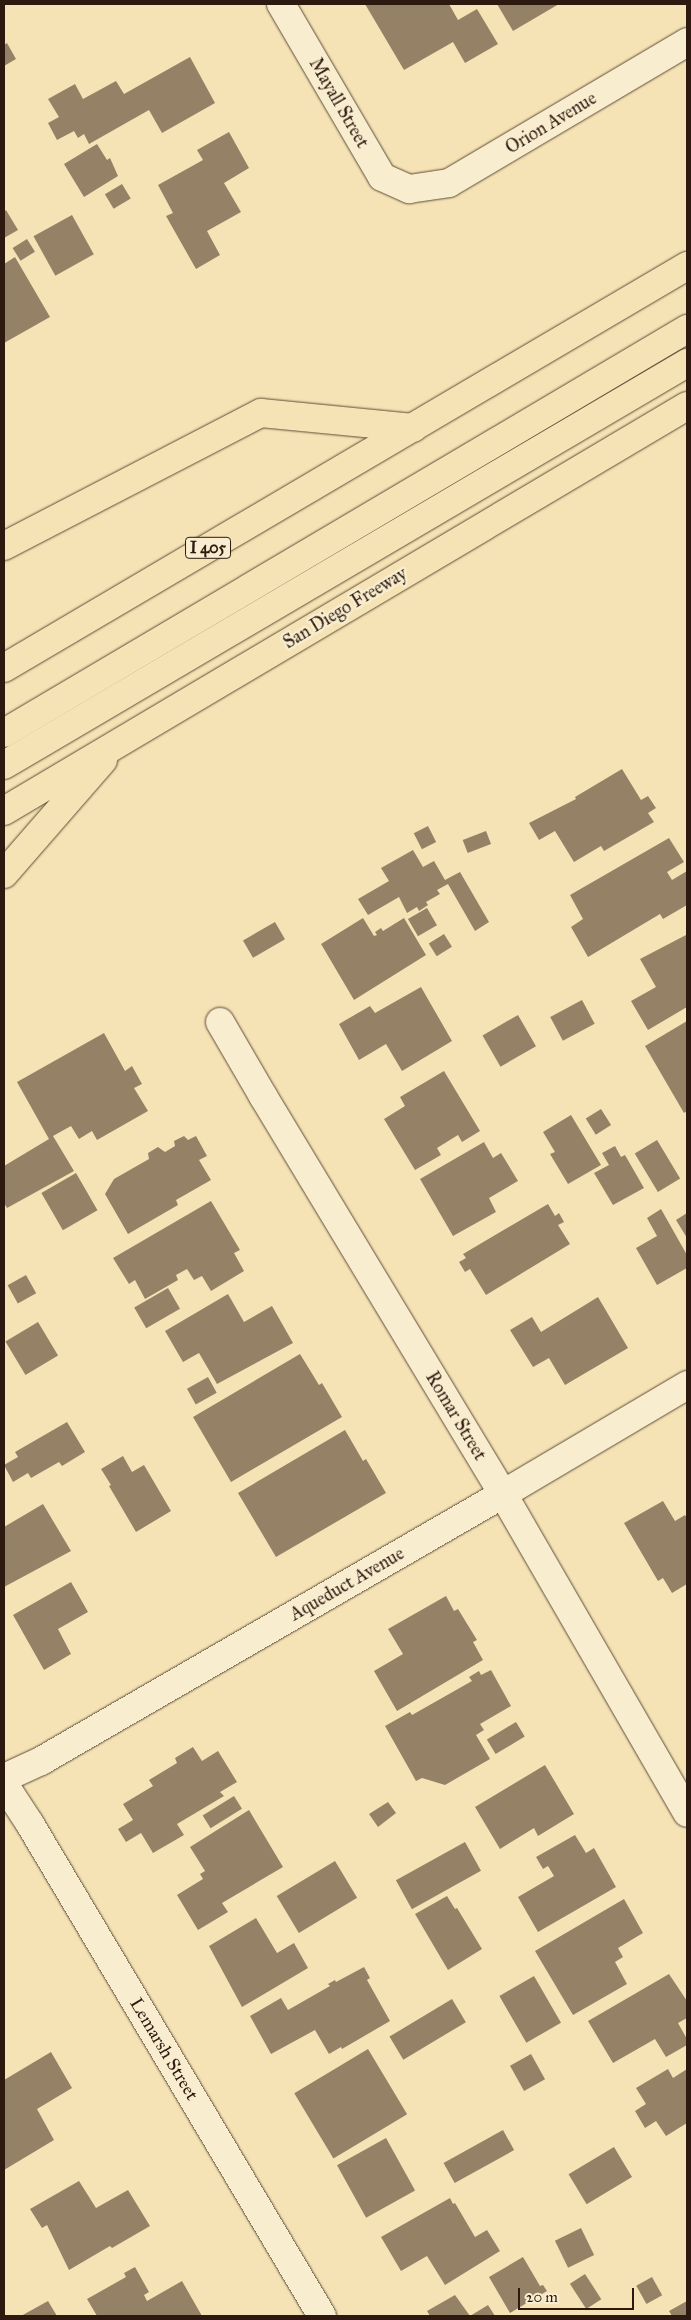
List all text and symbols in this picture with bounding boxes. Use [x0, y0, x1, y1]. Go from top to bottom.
street label: Mayall Street [305, 54, 373, 152]
street label: Orion Avenue [502, 87, 600, 159]
road number: I 405 [184, 534, 232, 562]
street label: San Diego Freeway [279, 563, 411, 653]
street label: Romar Street [421, 1368, 491, 1464]
street label: Aqueduct Avenue [286, 1543, 408, 1625]
street label: Lemarsh Street [125, 1994, 203, 2104]
scale bar [521, 2278, 637, 2310]
text: 20 m [526, 2288, 558, 2306]

